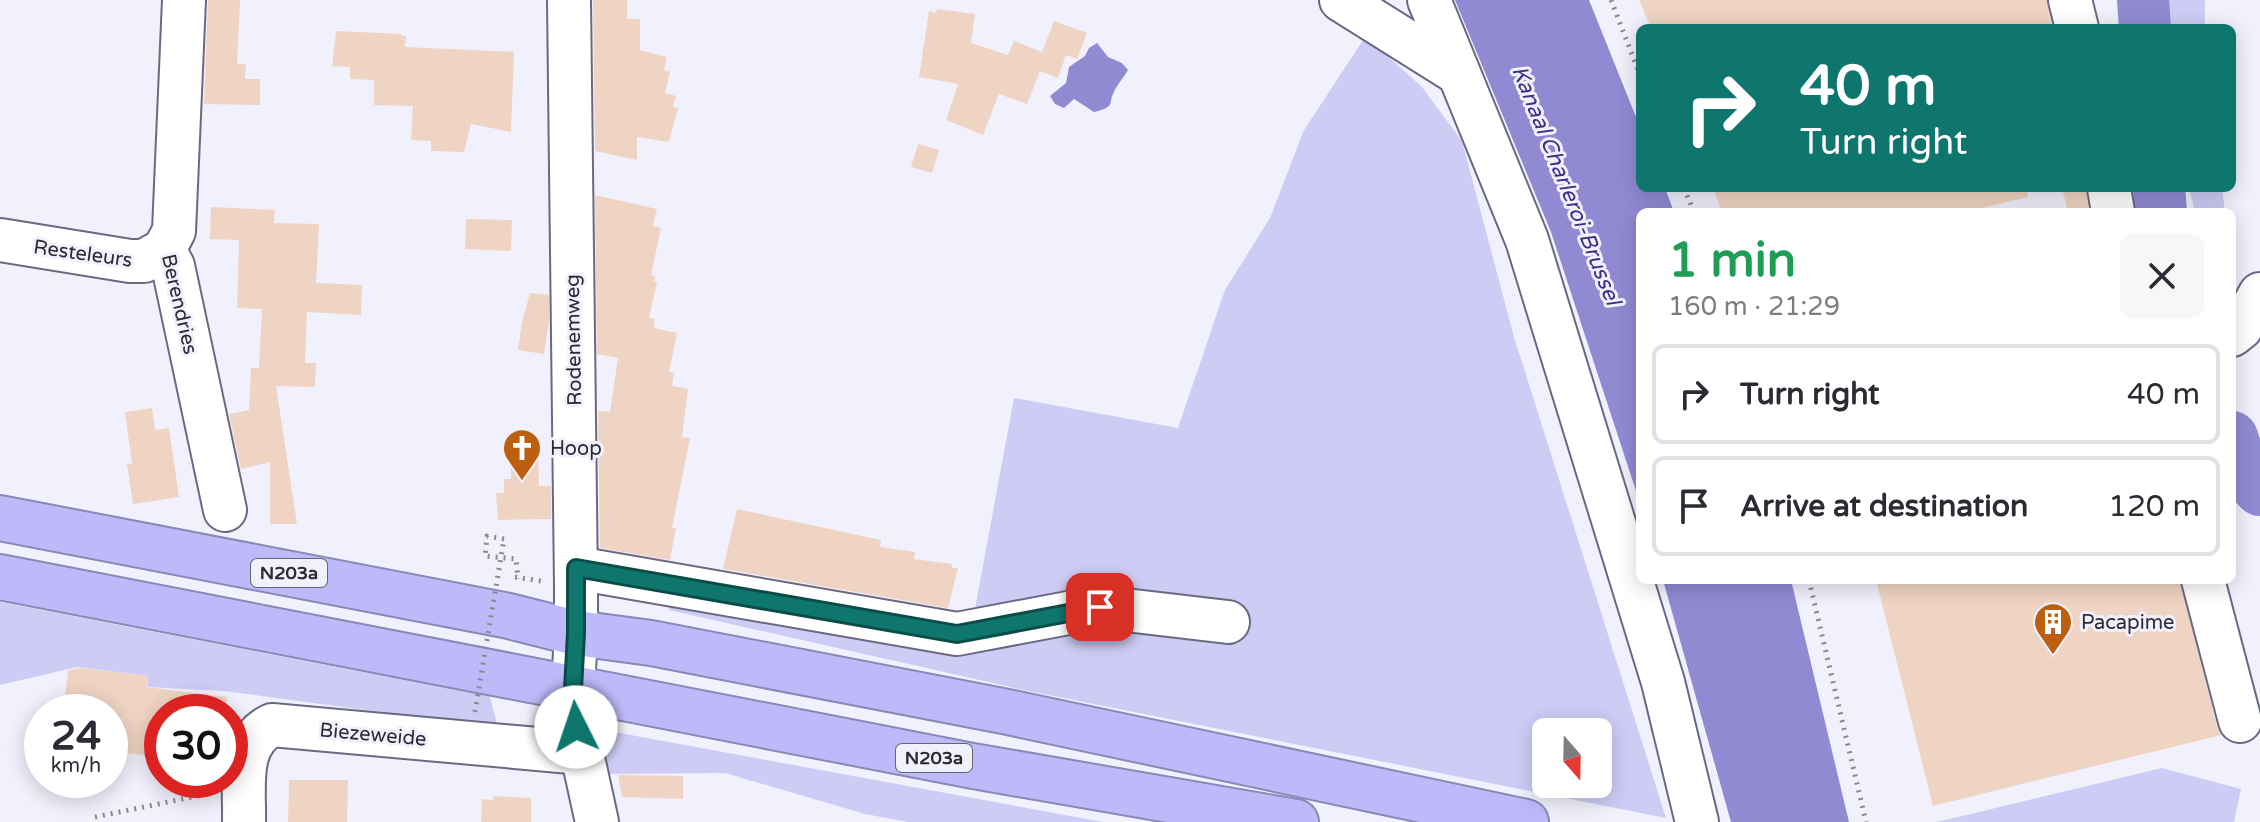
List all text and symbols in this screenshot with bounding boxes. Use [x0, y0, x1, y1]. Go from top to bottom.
text: 40 m [1800, 53, 1936, 120]
icon: right [1668, 56, 1772, 160]
water label: Kanaal Charleroi-Brussel [1506, 62, 1627, 311]
text: Turn right [1800, 121, 1967, 164]
text: 1 min [1668, 232, 1796, 290]
button: close [2120, 234, 2204, 318]
street label: Resteleurs [32, 235, 134, 273]
street label: Berendries [156, 252, 202, 357]
street label: Rodenemweg [561, 274, 587, 406]
text: 160 m · 21:29 [1668, 291, 1840, 322]
icon: right [1672, 372, 1716, 416]
text: Turn right [1740, 376, 1880, 413]
text: 40 m [2127, 376, 2200, 413]
church icon: Hoop [501, 427, 543, 482]
place label: Hoop [550, 437, 602, 461]
icon: arrive [1672, 484, 1716, 528]
text: Arrive at destination [1740, 488, 2028, 525]
text: 120 m [2108, 488, 2200, 525]
road number: N203a [251, 559, 327, 587]
pin [1066, 573, 1134, 641]
icon: arrive [1078, 585, 1122, 629]
building icon: Pacapime [2032, 601, 2074, 656]
place label: Pacapime [2081, 611, 2174, 635]
position arrow [534, 685, 618, 769]
speed limit sign: 30 [144, 694, 248, 798]
text: 24 [51, 712, 101, 760]
street label: Biezeweide [319, 718, 427, 752]
north arrow [1532, 718, 1612, 798]
map controls [1532, 718, 1612, 798]
road number: N203a [896, 744, 972, 772]
text: km/h [51, 754, 101, 778]

